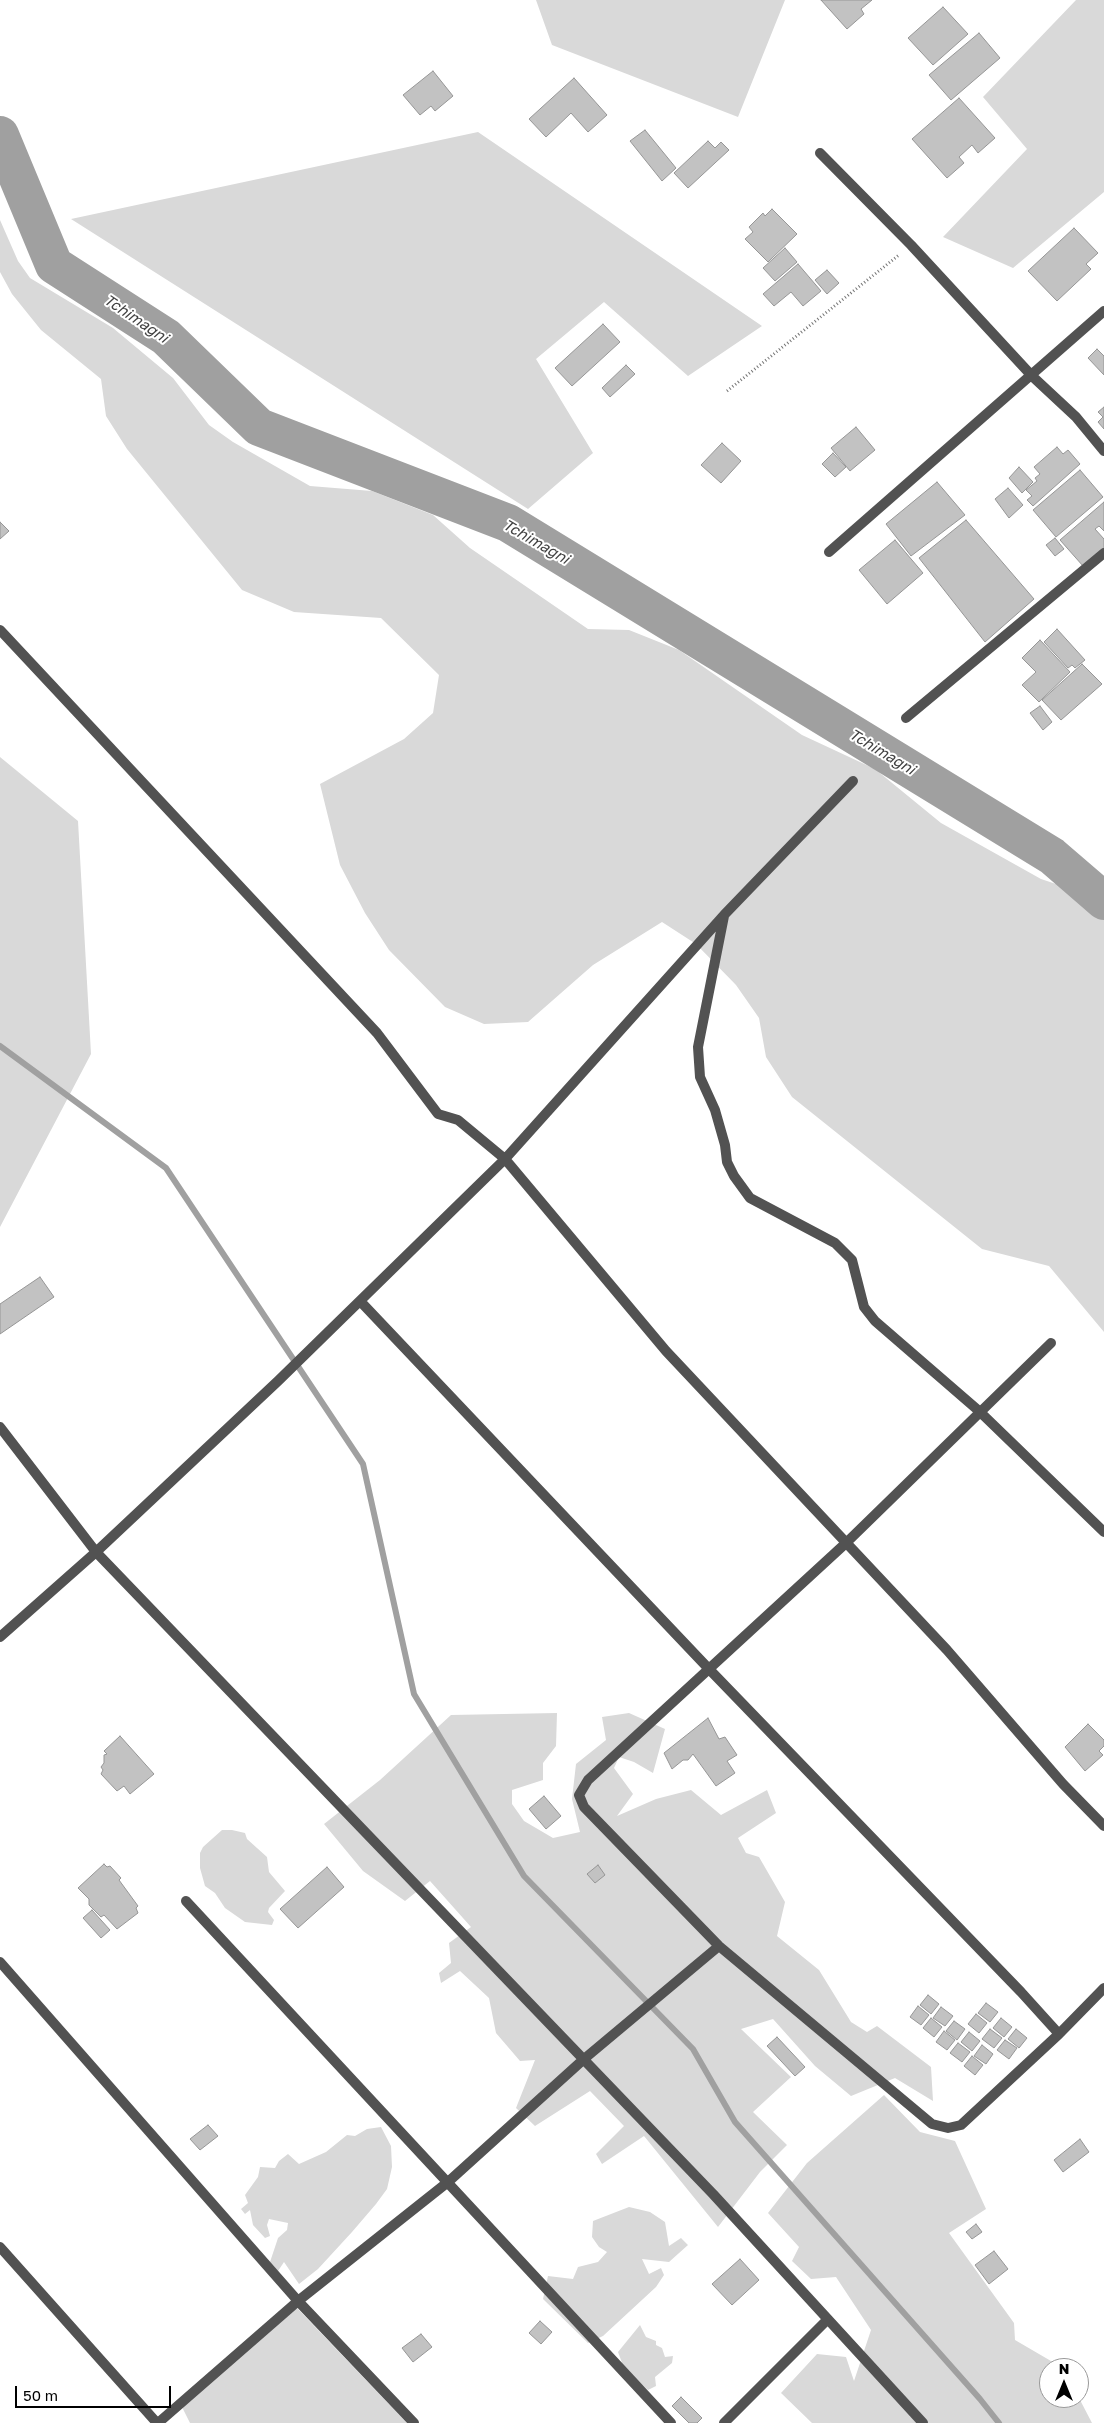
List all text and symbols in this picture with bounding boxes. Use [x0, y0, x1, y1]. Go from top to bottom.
water label: Tchimagni [100, 291, 172, 347]
water label: Tchimagni [500, 516, 572, 568]
water label: Tchimagni [846, 725, 918, 779]
north arrow [1039, 2358, 1089, 2408]
text: N [1059, 2360, 1069, 2377]
scale bar [18, 2376, 174, 2408]
text: 50 m [23, 2386, 58, 2404]

